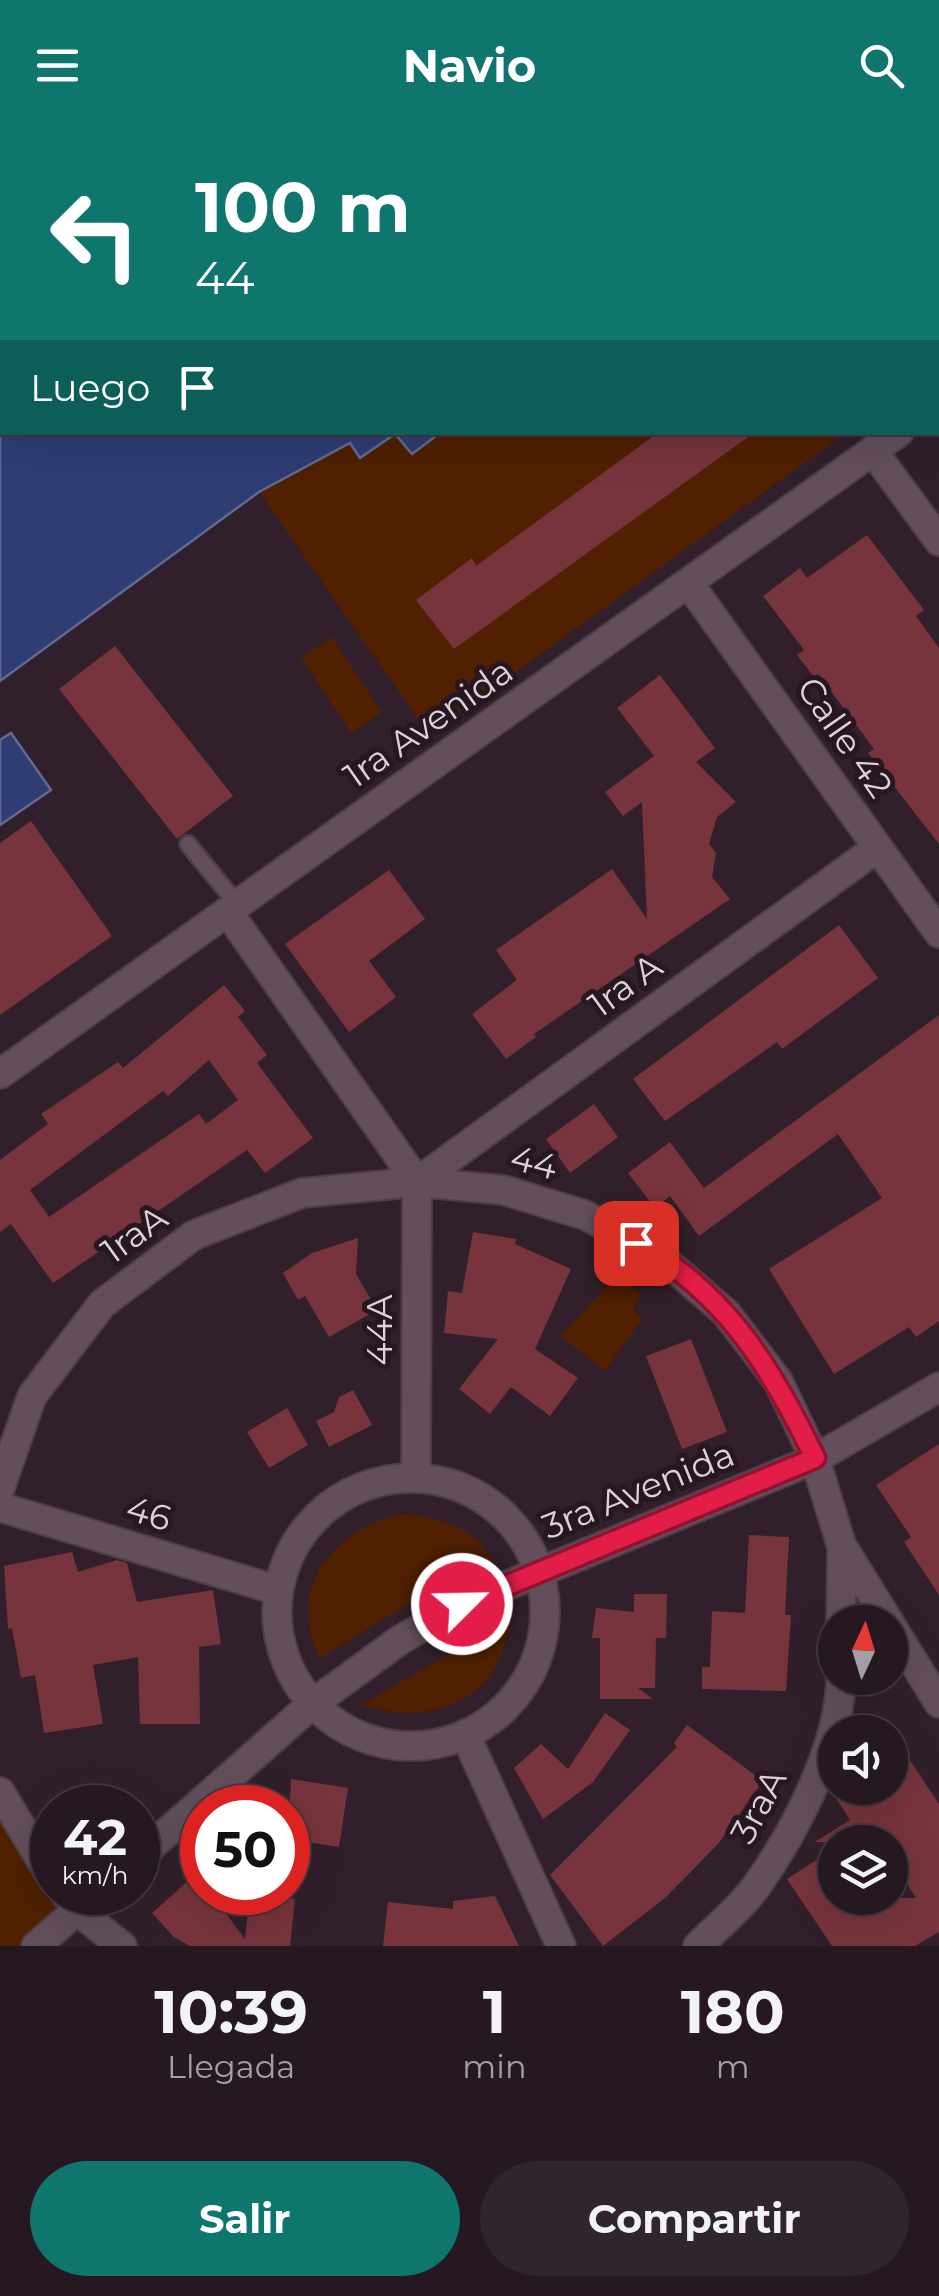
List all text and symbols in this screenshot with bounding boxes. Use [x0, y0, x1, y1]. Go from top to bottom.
icon: menu [30, 38, 85, 93]
text: Navio [403, 38, 536, 93]
icon: search [854, 38, 909, 93]
text: 100 m [195, 164, 411, 250]
icon: left [30, 170, 160, 300]
text: 44 [195, 250, 255, 305]
icon: arrive [170, 360, 225, 415]
text: Luego [30, 364, 150, 411]
street label: 1ra Avenida [335, 649, 521, 797]
street label: Calle 42 [788, 668, 902, 806]
street label: 1ra A [580, 944, 671, 1026]
street label: 44 [506, 1136, 562, 1188]
street label: 1raA [93, 1195, 176, 1272]
pin [594, 1201, 679, 1286]
icon: arrive [609, 1216, 664, 1271]
street label: 44A [358, 1293, 401, 1366]
street label: 3ra Avenida [536, 1432, 740, 1548]
street label: 46 [121, 1486, 177, 1540]
position arrow [410, 1552, 514, 1656]
north arrow [818, 1605, 908, 1695]
map controls [818, 1605, 908, 1915]
button: sound [818, 1715, 908, 1805]
street label: 3raA [721, 1761, 796, 1851]
speed limit sign: 50 [180, 1785, 310, 1915]
text: 42 [63, 1807, 127, 1868]
button: layers [818, 1825, 908, 1915]
text: km/h [62, 1860, 128, 1890]
text: 10:39 [154, 1975, 308, 2048]
text: 1 [483, 1975, 506, 2048]
text: 180 [681, 1975, 785, 2048]
text: Llegada [167, 2047, 295, 2086]
text: min [462, 2047, 527, 2086]
text: m [716, 2047, 750, 2086]
button: Salir [30, 2161, 460, 2276]
button: Compartir [480, 2161, 909, 2276]

